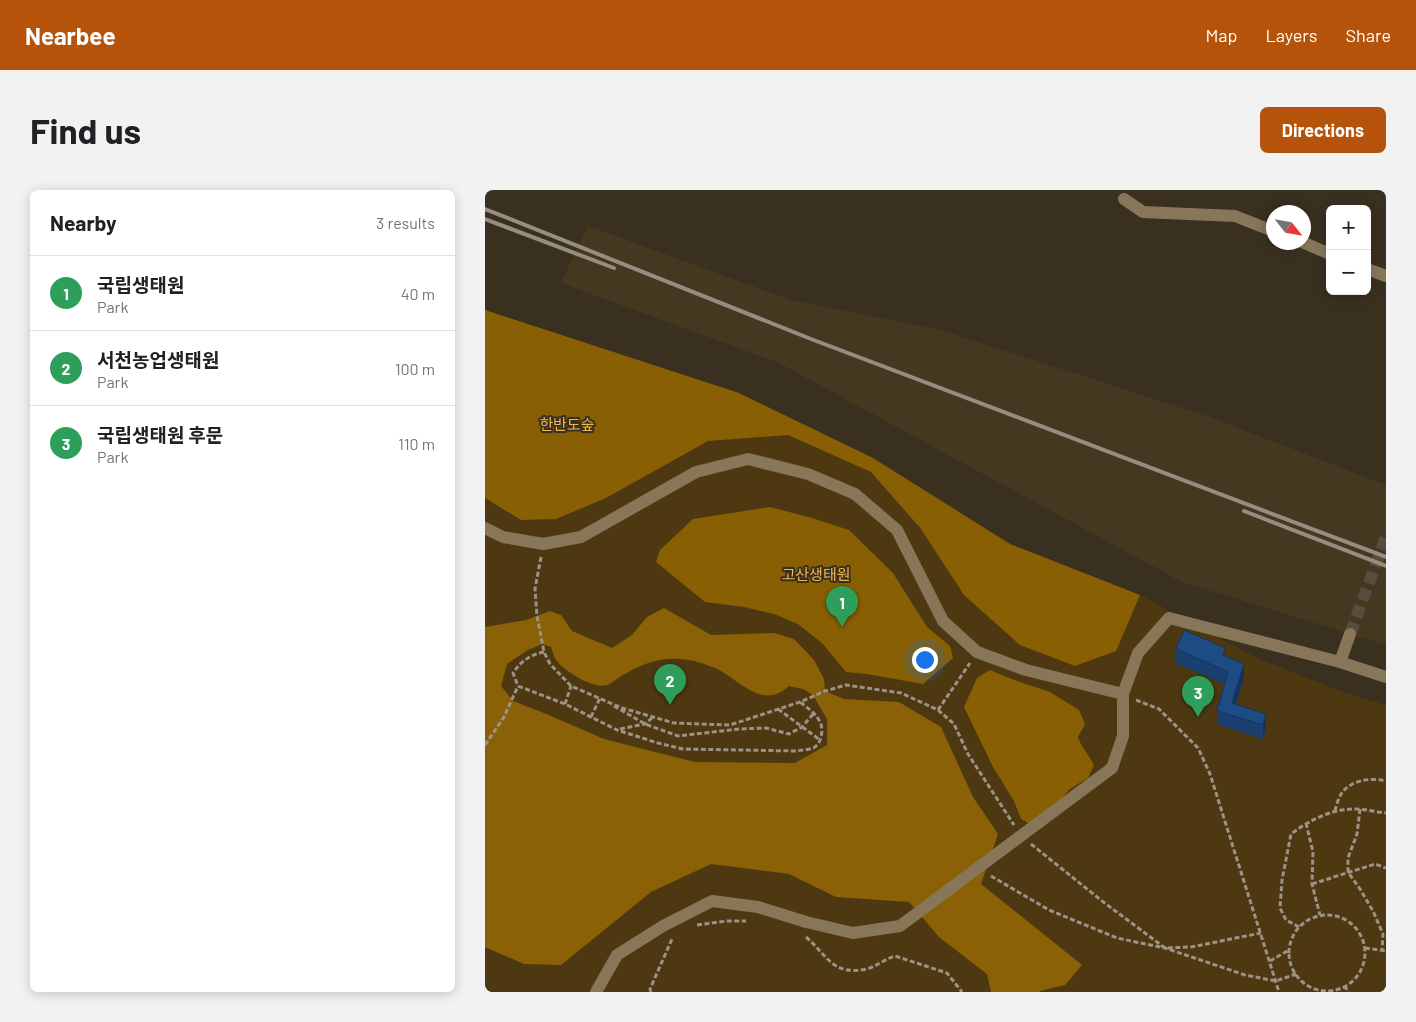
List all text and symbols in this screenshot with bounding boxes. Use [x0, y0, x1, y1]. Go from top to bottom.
text: Nearbee [25, 21, 116, 50]
text: Map [1205, 24, 1237, 46]
text: Layers [1265, 24, 1318, 46]
text: Share [1346, 24, 1391, 46]
button: Directions [1260, 107, 1386, 153]
text: Find us [30, 109, 141, 151]
north arrow [1266, 205, 1311, 250]
map controls [1326, 205, 1371, 295]
button: + [1326, 205, 1371, 250]
text: Nearby [50, 210, 116, 235]
text: 3 results [376, 213, 435, 232]
button: − [1326, 250, 1371, 295]
text: 국립생태원 [97, 273, 184, 296]
text: 1 [63, 284, 69, 303]
text: 40 m [401, 284, 435, 303]
text: Park [97, 297, 128, 316]
text: 서천농업생태원 [97, 348, 219, 371]
text: 2 [62, 359, 70, 378]
text: 100 m [395, 359, 435, 378]
text: Park [97, 372, 128, 391]
park label: 한반도숲 [539, 415, 595, 433]
text: 국립생태원 후문 [97, 423, 223, 446]
text: 3 [62, 434, 70, 453]
text: 110 m [398, 434, 435, 453]
text: Park [97, 447, 128, 466]
park label: 고산생태원 [781, 565, 851, 583]
pin: 1 [826, 586, 858, 627]
your location [912, 647, 938, 673]
pin: 2 [654, 664, 686, 705]
pin: 3 [1182, 676, 1214, 717]

